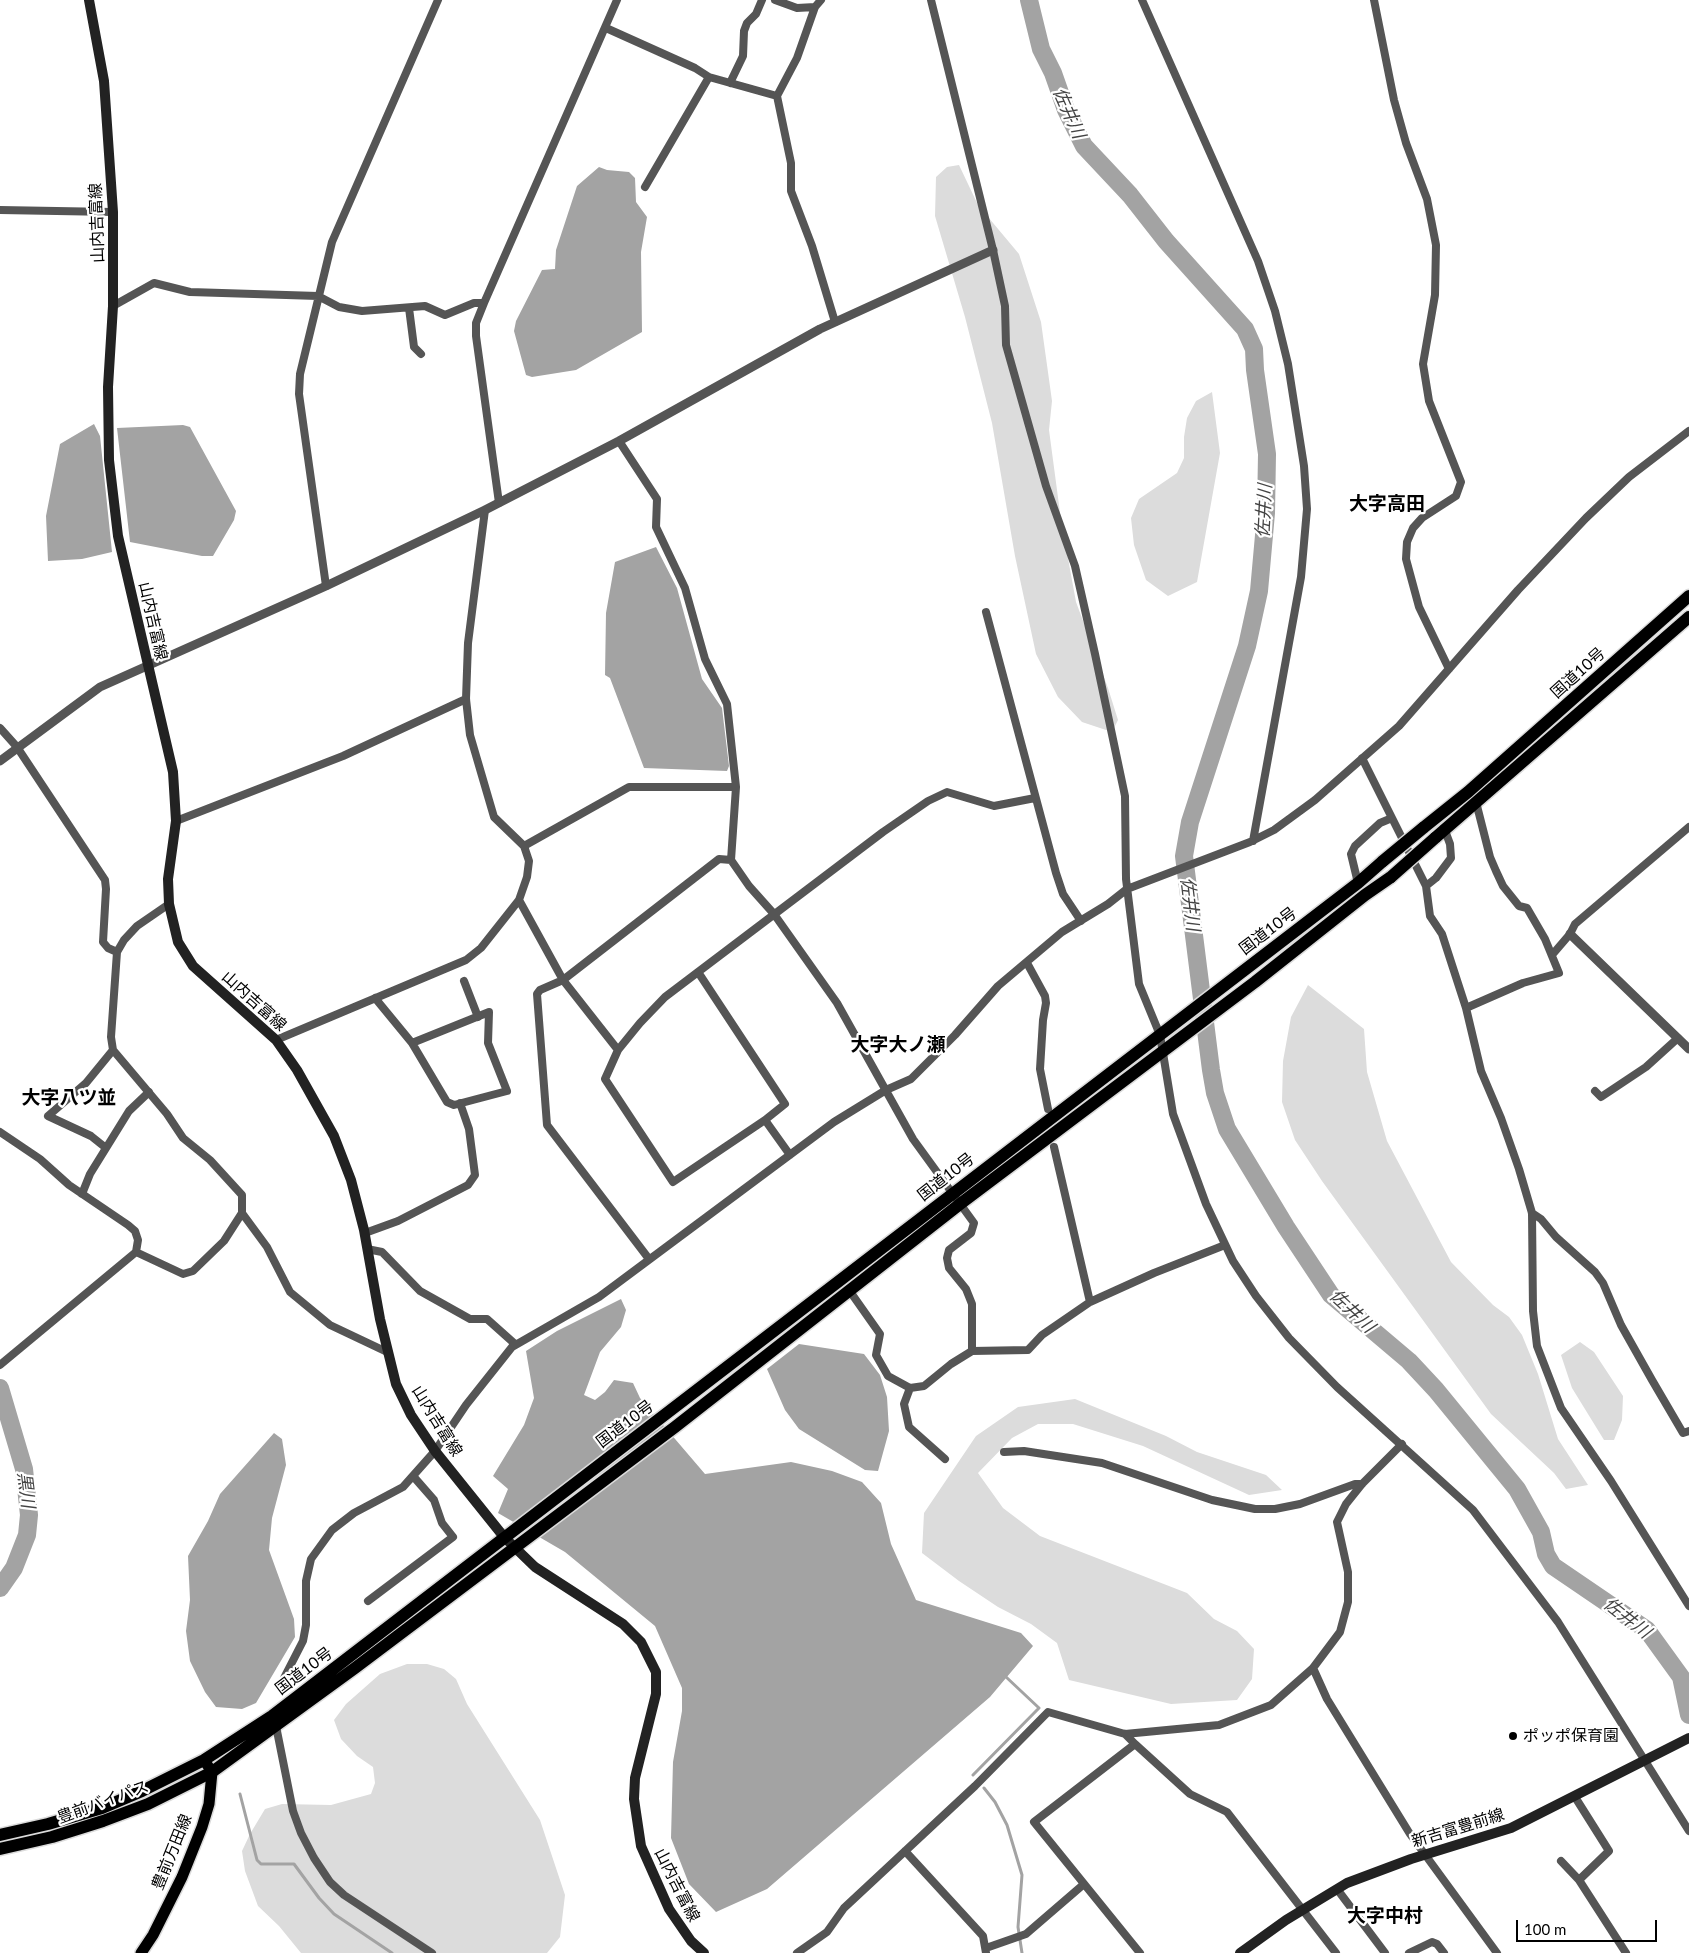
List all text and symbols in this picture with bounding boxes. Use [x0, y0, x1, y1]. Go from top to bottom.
water label: 佐井川 [1048, 84, 1090, 142]
street label: 山内吉富線 [86, 183, 108, 263]
water label: 佐井川 [1252, 483, 1276, 539]
district label: 大字高田 [1349, 493, 1425, 515]
street label: 山内吉富線 [135, 580, 171, 662]
street label: 国道10号 [1547, 644, 1609, 702]
water label: 佐井川 [1176, 876, 1204, 932]
street label: 国道10号 [1236, 903, 1300, 959]
street label: 山内吉富線 [218, 967, 290, 1035]
district label: 大字大ノ瀬 [851, 1034, 945, 1056]
district label: 大字八ツ並 [22, 1087, 116, 1109]
street label: 国道10号 [914, 1149, 978, 1205]
water label: 佐井川 [1325, 1285, 1379, 1337]
street label: 山内吉富線 [408, 1382, 466, 1460]
street label: 国道10号 [593, 1396, 657, 1452]
water label: 黒川 [13, 1471, 39, 1509]
water label: 佐井川 [1599, 1593, 1655, 1643]
street label: 国道10号 [272, 1643, 336, 1699]
place label: ポッポ保育園 [1523, 1726, 1619, 1746]
marker: ポッポ保育園 [1507, 1730, 1519, 1742]
street label: 豊前バイパス [55, 1777, 151, 1827]
street label: 新吉富豊前線 [1409, 1805, 1507, 1851]
street label: 豊前万田線 [148, 1811, 196, 1893]
street label: 山内吉富線 [650, 1845, 704, 1925]
district label: 大字中村 [1347, 1905, 1423, 1927]
scale bar [1519, 1910, 1660, 1942]
text: 100 m [1524, 1920, 1566, 1938]

